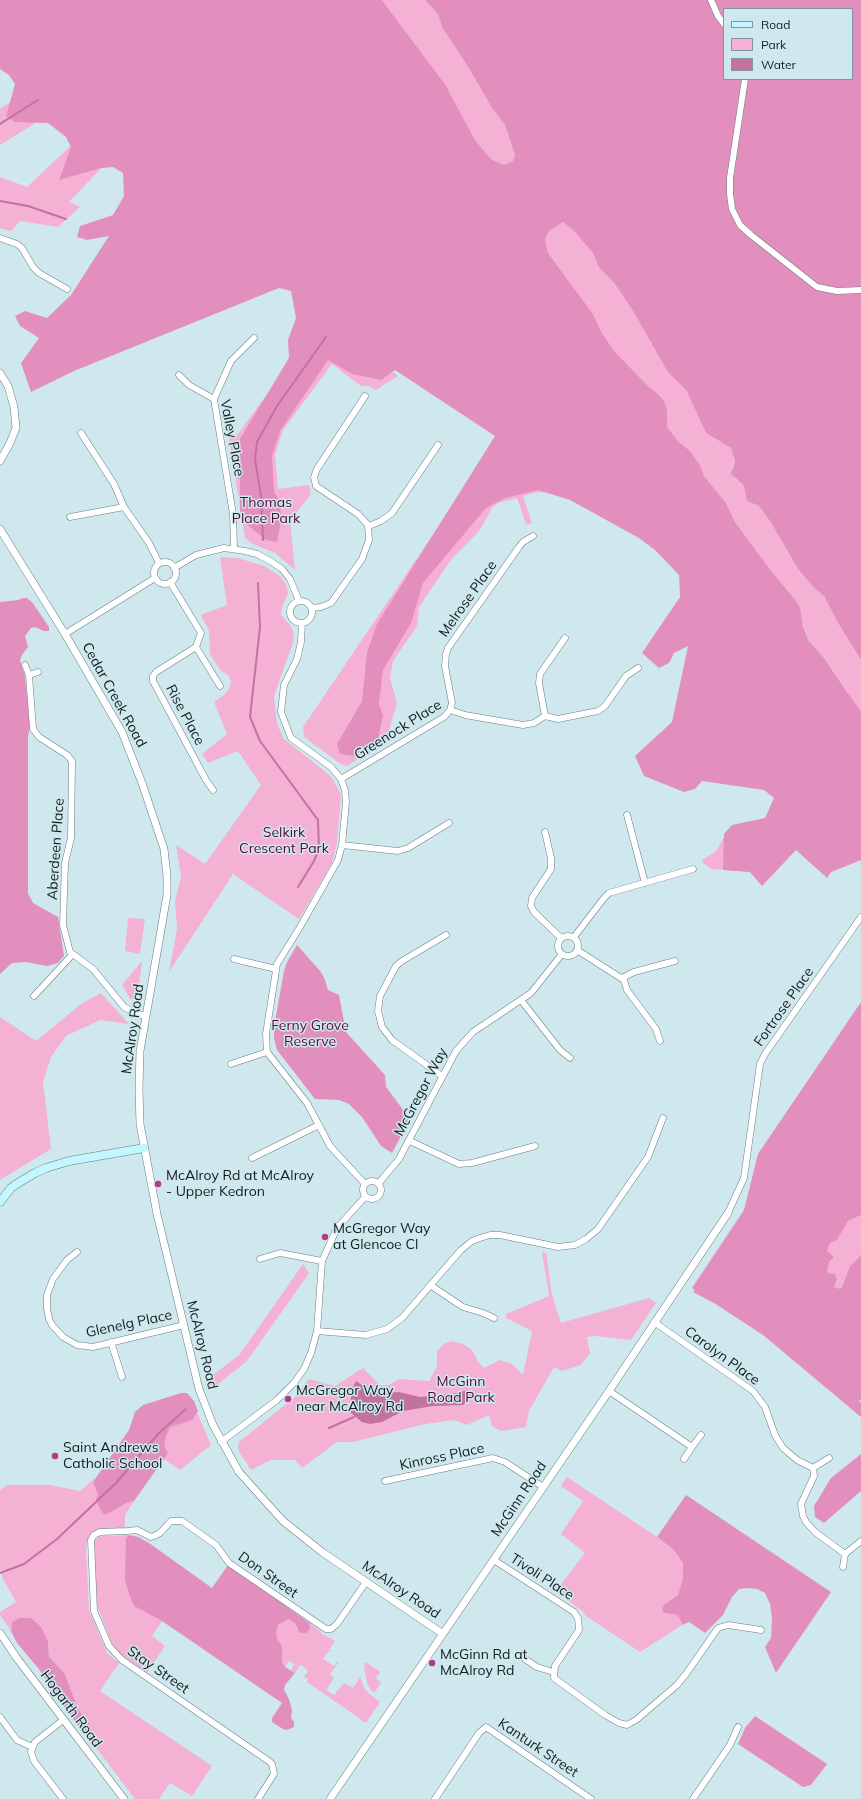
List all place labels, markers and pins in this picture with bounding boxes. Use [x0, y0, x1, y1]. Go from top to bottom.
place label: McAlroy Rd at McAlroy - Upper Kedron [166, 1168, 314, 1200]
marker: McAlroy Rd at McAlroy - Upper Kedron [153, 1179, 163, 1189]
place label: McGregor Way at Glencoe Cl [333, 1221, 430, 1254]
marker: McGregor Way at Glencoe Cl [320, 1232, 330, 1242]
place label: McGregor Way near McAlroy Rd [296, 1383, 403, 1416]
marker: McGregor Way near McAlroy Rd [283, 1394, 293, 1404]
place label: Saint Andrews Catholic School [63, 1440, 162, 1472]
marker: Saint Andrews Catholic School [50, 1451, 60, 1461]
place label: McGinn Rd at McAlroy Rd [440, 1647, 527, 1680]
marker: McGinn Rd at McAlroy Rd [427, 1658, 437, 1668]

